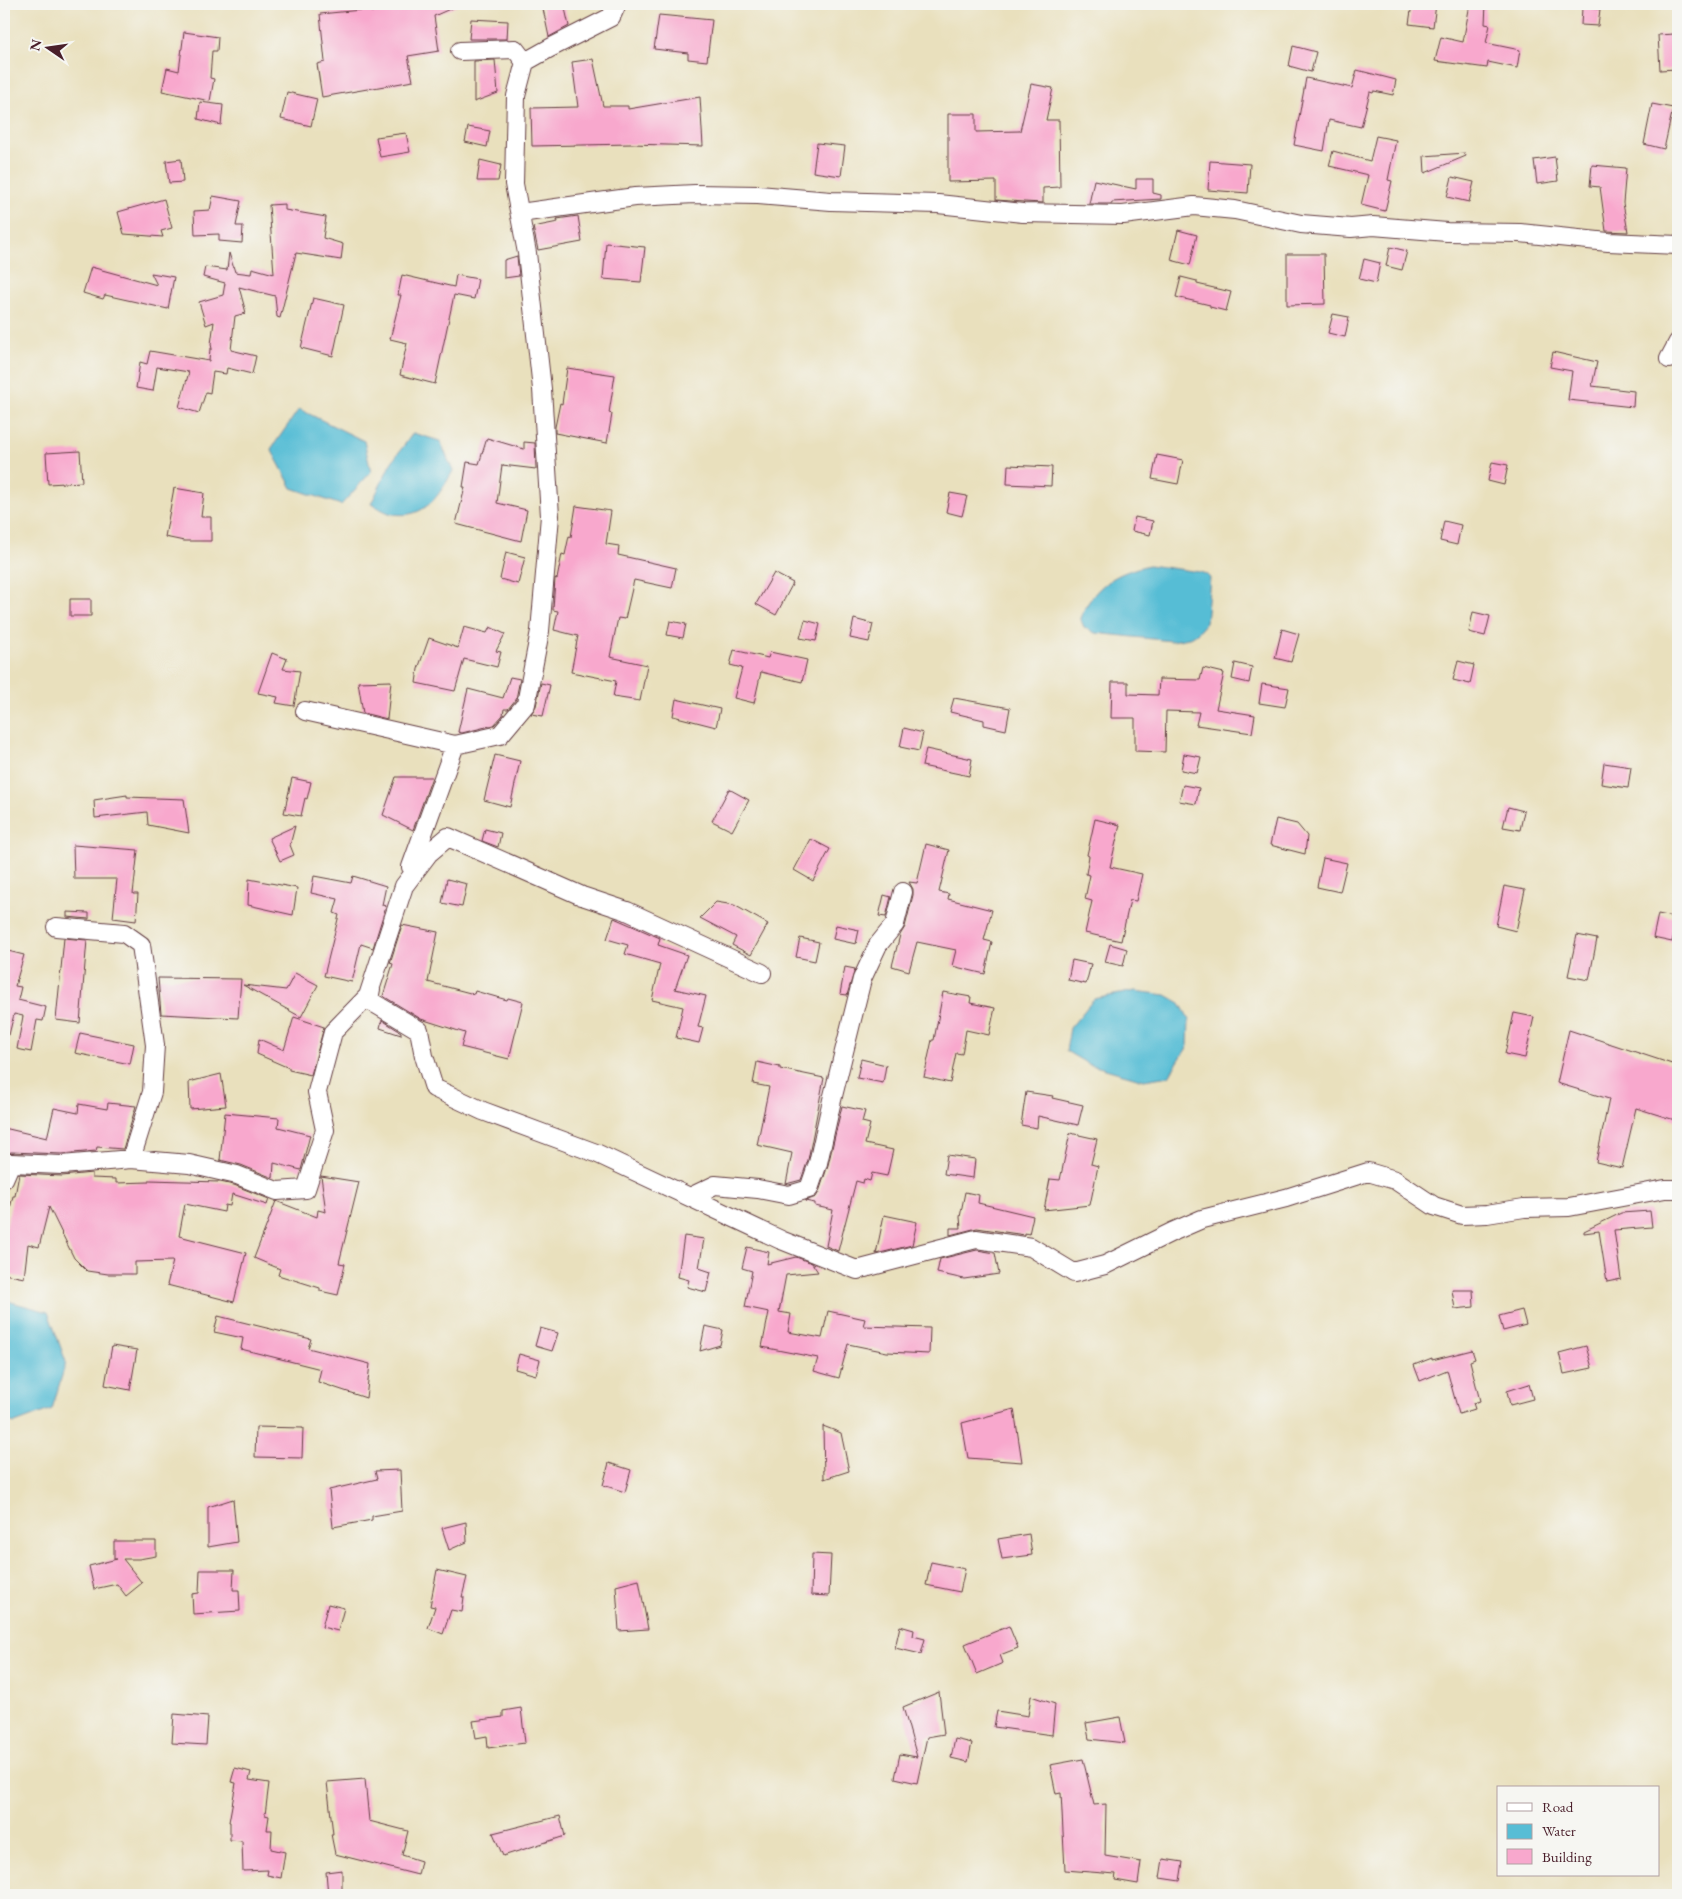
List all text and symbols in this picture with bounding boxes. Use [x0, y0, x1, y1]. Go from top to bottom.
north arrow [22, 22, 72, 72]
text: N [25, 37, 46, 53]
legend [1497, 1786, 1660, 1876]
text: Road [1542, 1797, 1574, 1816]
text: Water [1542, 1821, 1576, 1840]
text: Building [1542, 1847, 1592, 1866]

